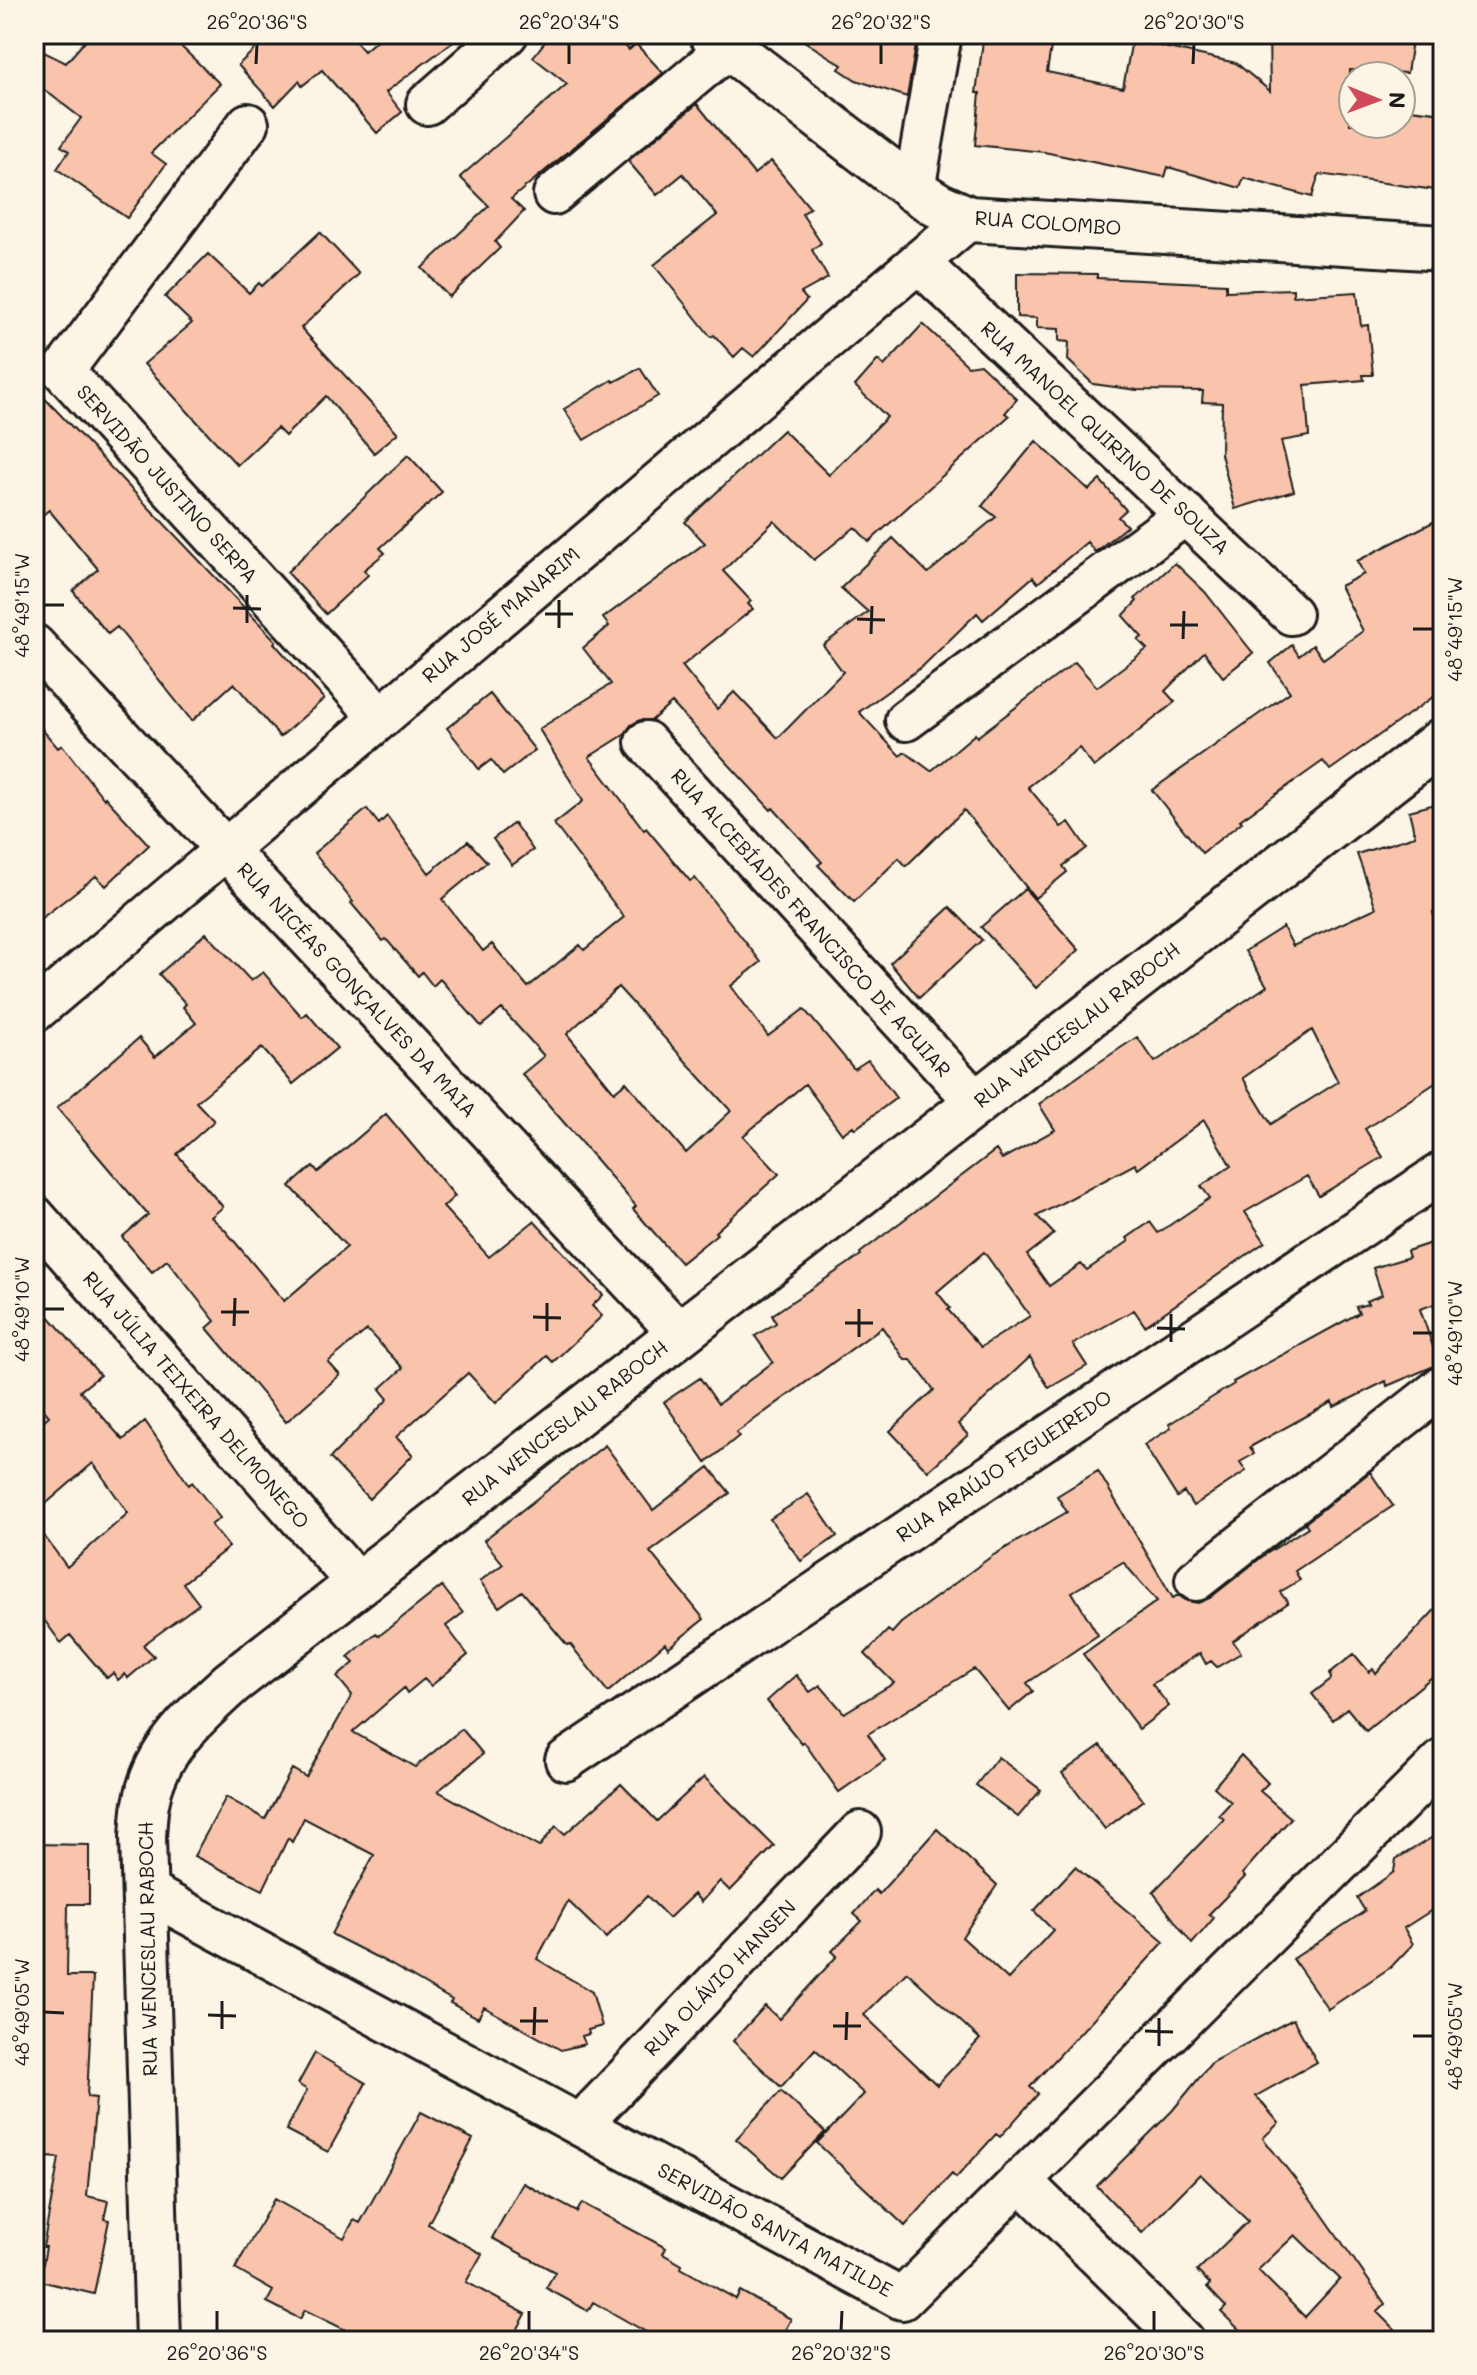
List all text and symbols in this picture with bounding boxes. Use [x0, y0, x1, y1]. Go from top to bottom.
text: 26°20'36"S [207, 8, 307, 34]
text: 26°20'34"S [519, 8, 619, 34]
text: 26°20'32"S [831, 8, 931, 34]
text: 26°20'30"S [1143, 8, 1245, 34]
north arrow [1337, 60, 1417, 140]
text: N [1383, 92, 1412, 109]
street label: RUA COLOMBO [974, 204, 1122, 240]
street label: RUA MANOEL QUIRINO DE SOUZA [976, 315, 1236, 560]
street label: SERVIDÃO JUSTINO SERPA [72, 379, 264, 588]
street label: RUA JOSÉ MANARIM [416, 541, 585, 688]
text: 48°49'15"W [8, 553, 34, 657]
text: 48°49'15"W [1441, 577, 1467, 681]
street label: RUA ALCEBÍADES FRANCISCO DE AGUIAR [666, 762, 958, 1082]
street label: RUA NICÉAS GONÇALVES DA MAIA [232, 856, 483, 1122]
street label: RUA WENCESLAU RABOCH [968, 936, 1185, 1113]
text: 48°49'10"W [8, 1256, 34, 1362]
street label: RUA JÚLIA TEIXEIRA DELMONEGO [78, 1265, 316, 1533]
text: 48°49'10"W [1441, 1280, 1467, 1386]
street label: RUA WENCESLAU RABOCH [456, 1334, 673, 1511]
street label: RUA ARAÚJO FIGUEIREDO [891, 1383, 1116, 1547]
street label: RUA WENCESLAU RABOCH [132, 1821, 162, 2077]
street label: RUA OLÁVIO HANSEN [638, 1894, 801, 2061]
text: 48°49'05"W [8, 1958, 34, 2066]
text: 48°49'05"W [1441, 1982, 1467, 2090]
street label: SERVIDÃO SANTA MATILDE [653, 2156, 898, 2302]
text: 26°20'36"S [167, 2339, 267, 2365]
text: 26°20'34"S [479, 2339, 579, 2365]
text: 26°20'32"S [791, 2339, 891, 2365]
text: 26°20'30"S [1103, 2339, 1205, 2365]

